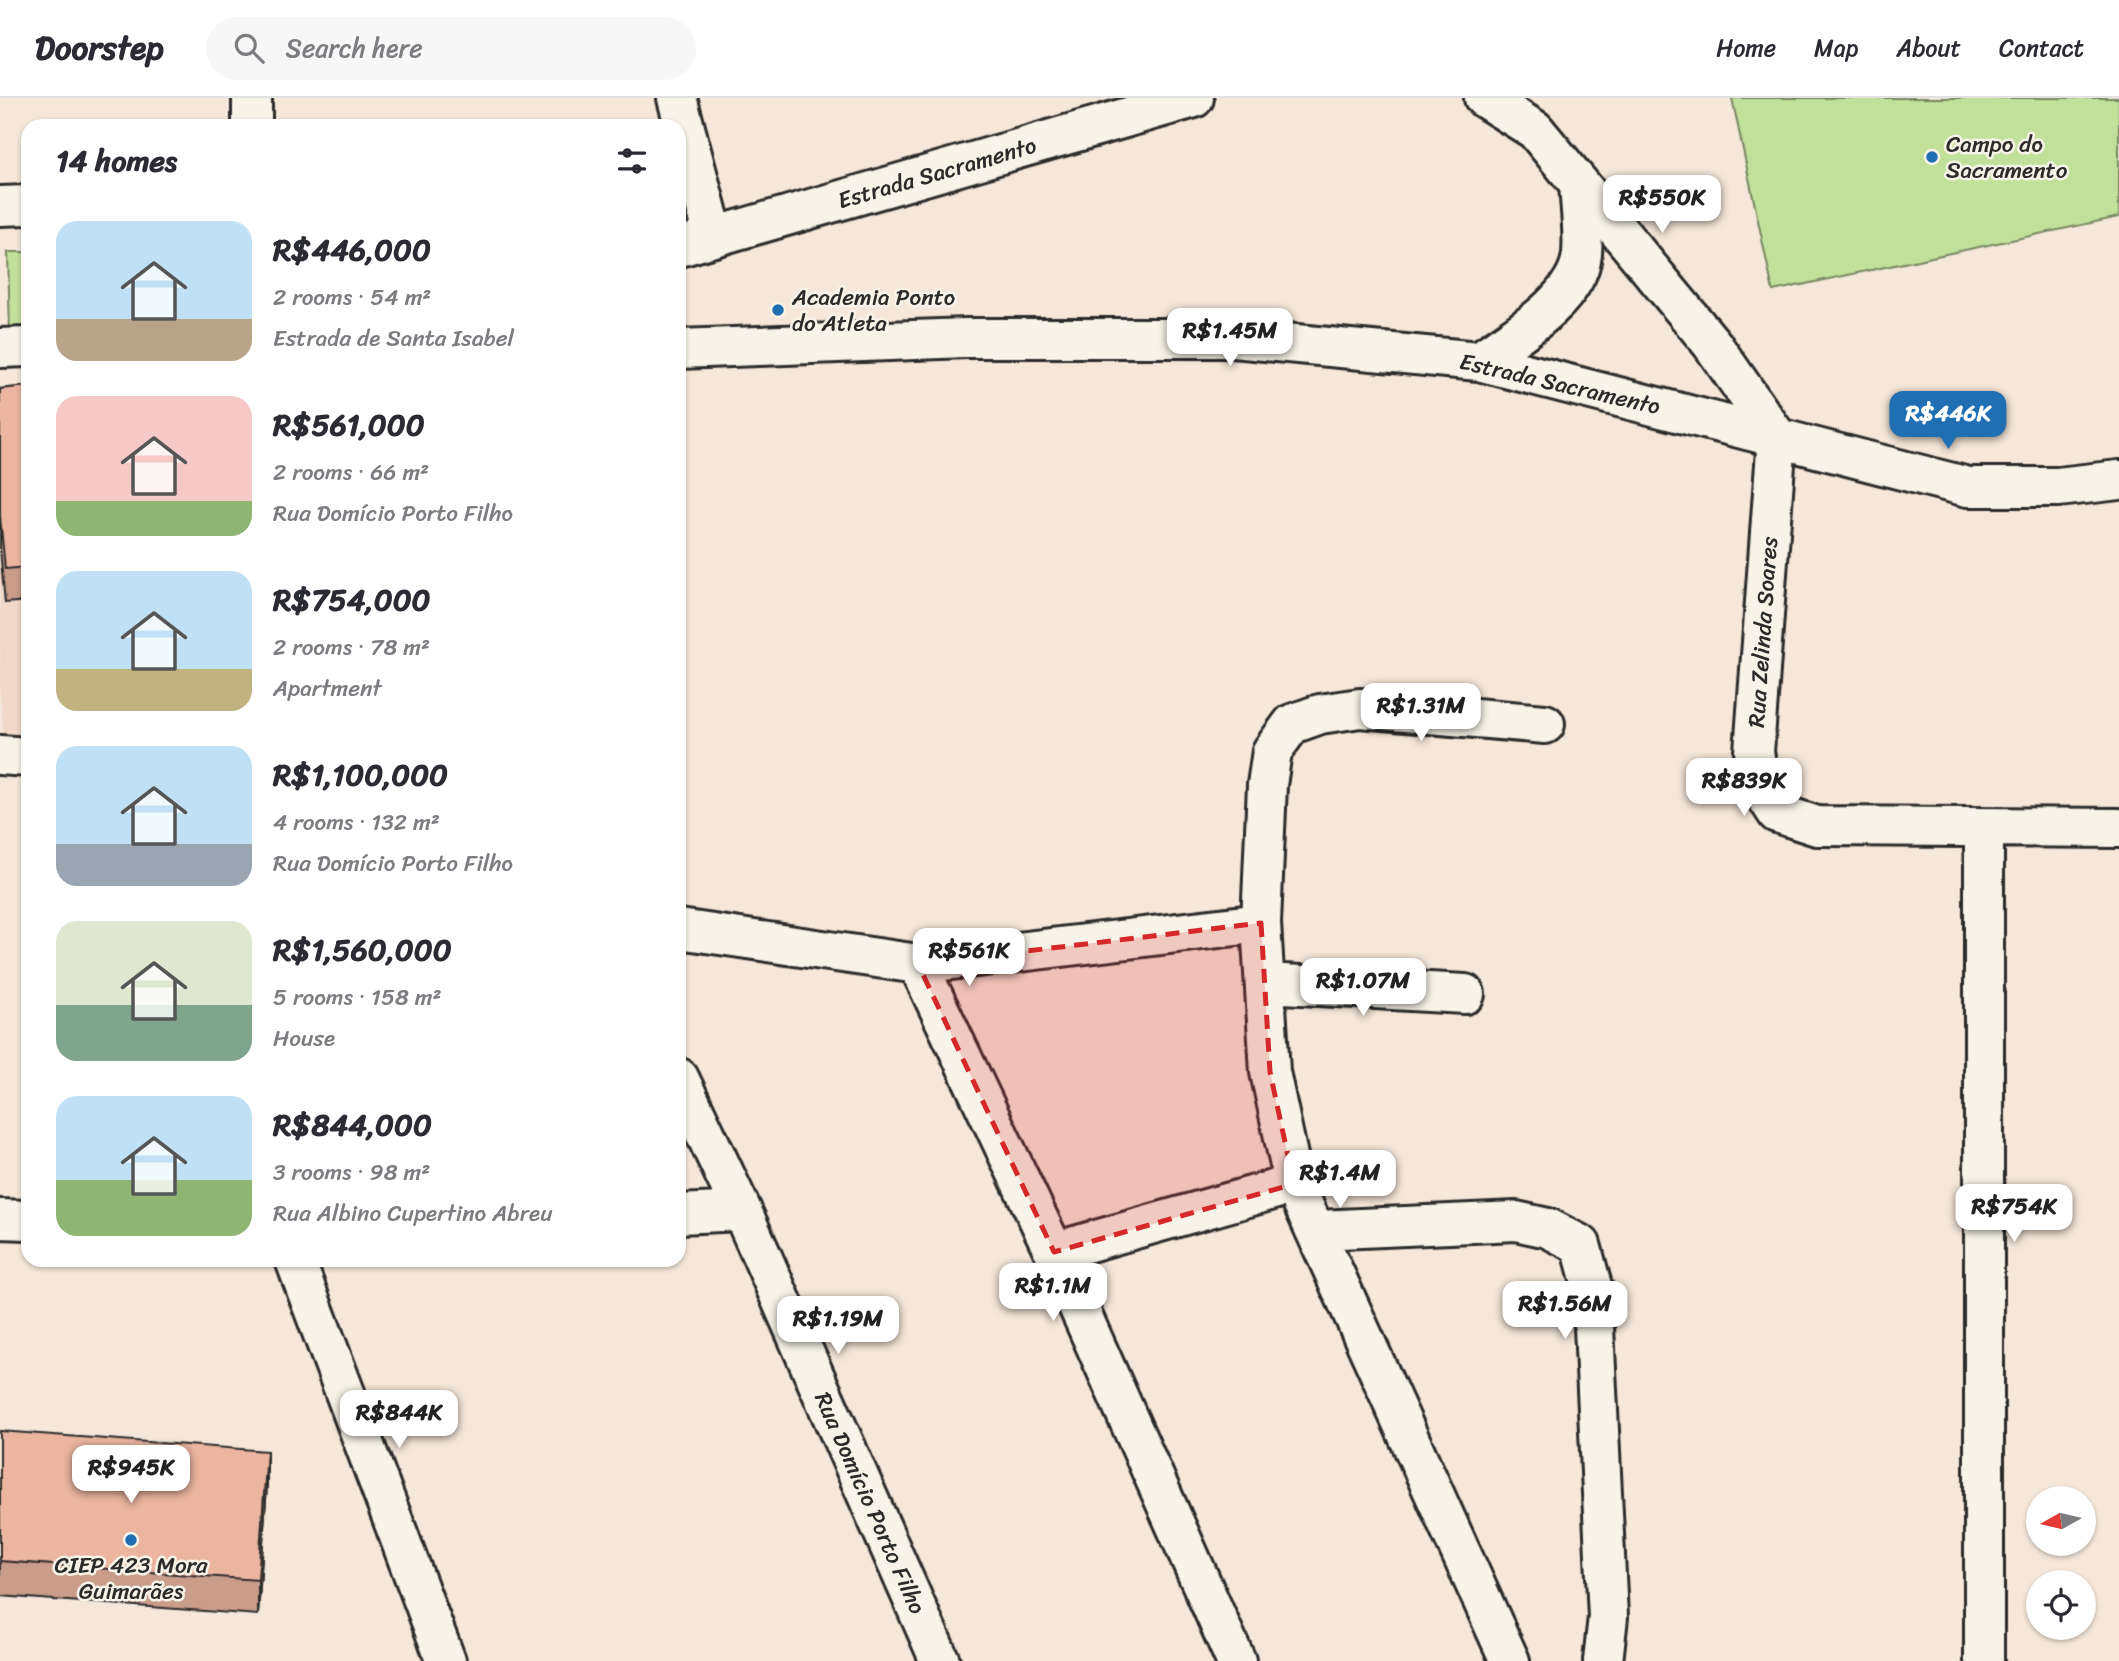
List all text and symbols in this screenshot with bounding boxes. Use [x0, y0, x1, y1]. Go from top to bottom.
search box [206, 17, 696, 80]
text: Doorstep [35, 19, 164, 77]
text: Search here [286, 25, 423, 71]
text: Home [1716, 27, 1776, 69]
text: Map [1814, 27, 1858, 69]
text: About [1896, 27, 1961, 69]
text: Contact [1999, 27, 2084, 69]
icon: search [230, 29, 268, 67]
place label: Campo do Sacramento [1946, 124, 2068, 191]
street label: Estrada Sacramento [833, 125, 1041, 221]
text: 14 homes [56, 134, 177, 188]
icon: filters [613, 142, 651, 180]
marker: Campo do Sacramento [1924, 149, 1940, 165]
pin: R$550K [1605, 176, 1719, 235]
text: R$550K [1619, 177, 1705, 218]
text: R$446,000 [273, 223, 431, 277]
icon: home [112, 249, 196, 333]
text: 2 rooms · 54 m² [273, 277, 431, 318]
place label: Academia Ponto do Atleta [791, 277, 955, 344]
marker: Academia Ponto do Atleta [770, 302, 786, 318]
pin: R$1.45M [1165, 308, 1295, 368]
text: R$1.45M [1183, 310, 1277, 351]
text: Estrada de Santa Isabel [273, 318, 514, 359]
street label: Estrada Sacramento [1456, 341, 1664, 427]
pin: R$446K [1891, 392, 2005, 451]
text: R$446K [1905, 393, 1991, 434]
text: R$561,000 [273, 398, 425, 452]
icon: home [112, 424, 196, 508]
text: 2 rooms · 66 m² [273, 452, 429, 493]
text: Rua Domício Porto Filho [273, 493, 513, 534]
street label: Rua Zelinda Soares [1736, 535, 1790, 729]
text: R$754,000 [273, 573, 431, 627]
icon: home [112, 599, 196, 683]
text: 2 rooms · 78 m² [273, 627, 430, 668]
text: Apartment [273, 668, 382, 709]
pin: R$1.31M [1356, 684, 1486, 743]
text: R$1.31M [1377, 685, 1465, 726]
text: R$1,100,000 [273, 748, 448, 802]
pin: R$839K [1687, 758, 1801, 818]
text: R$839K [1702, 760, 1786, 801]
icon: home [112, 774, 196, 858]
text: 4 rooms · 132 m² [273, 802, 440, 843]
text: Rua Domício Porto Filho [273, 843, 513, 884]
text: R$1,560,000 [273, 923, 452, 977]
pin: R$561K [912, 928, 1026, 988]
text: R$561K [929, 930, 1009, 971]
icon: home [112, 949, 196, 1033]
pin: R$1.07M [1298, 958, 1428, 1018]
text: R$1.07M [1316, 960, 1410, 1001]
text: 5 rooms · 158 m² [273, 977, 442, 1018]
text: House [273, 1018, 335, 1059]
text: R$844,000 [273, 1098, 432, 1152]
icon: home [112, 1124, 196, 1208]
pin: R$1.4M [1283, 1150, 1397, 1210]
text: 3 rooms · 98 m² [273, 1152, 430, 1193]
text: R$1.4M [1300, 1152, 1380, 1193]
pin: R$754K [1957, 1184, 2071, 1244]
text: R$754K [1972, 1186, 2057, 1227]
text: Rua Albino Cupertino Abreu [273, 1193, 552, 1234]
pin: R$1.1M [996, 1264, 1110, 1323]
text: R$1.1M [1015, 1265, 1091, 1306]
pin: R$1.56M [1500, 1282, 1630, 1341]
text: R$1.56M [1518, 1283, 1612, 1324]
pin: R$1.19M [773, 1296, 903, 1356]
text: R$1.19M [793, 1298, 883, 1339]
street label: Rua Domício Porto Filho [802, 1385, 938, 1621]
pin: R$844K [342, 1390, 456, 1450]
text: R$844K [356, 1392, 442, 1433]
pin: R$945K [74, 1446, 188, 1505]
text: R$945K [88, 1447, 174, 1488]
north arrow [2026, 1486, 2096, 1556]
map controls [2026, 1486, 2096, 1640]
marker: CIEP 423 Mora Guimarães [123, 1532, 139, 1548]
place label: CIEP 423 Mora Guimarães [54, 1545, 208, 1612]
button: locate [2026, 1570, 2096, 1640]

